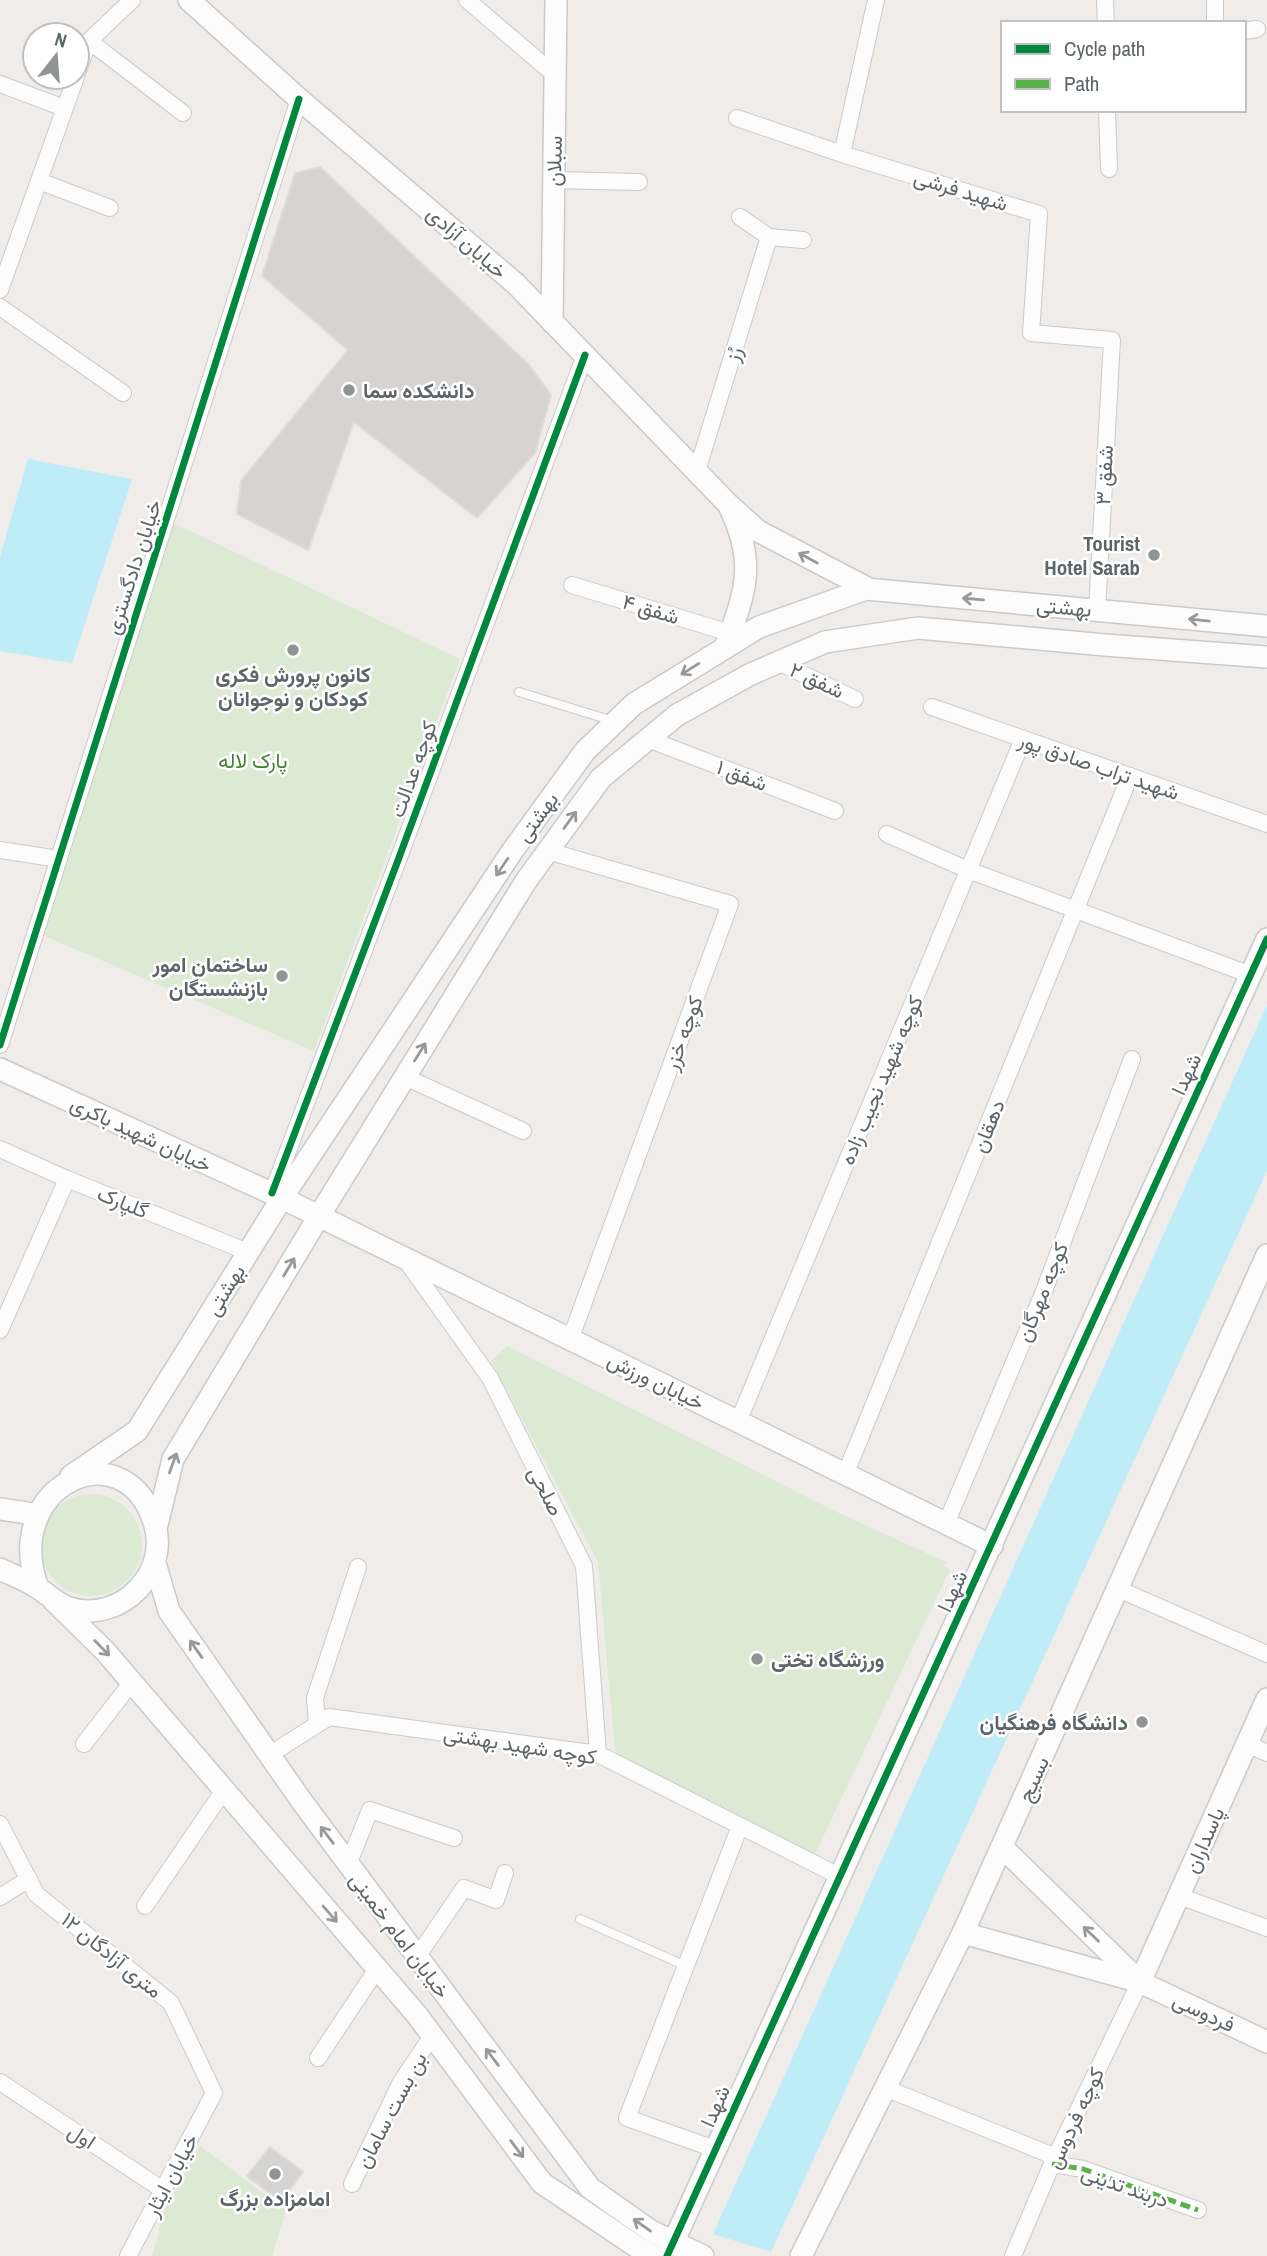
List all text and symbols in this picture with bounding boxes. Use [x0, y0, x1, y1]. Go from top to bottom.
north arrow [21, 21, 91, 91]
legend [1001, 21, 1246, 112]
text: N [52, 26, 70, 54]
text: Cycle path [1064, 34, 1145, 63]
text: Path [1064, 69, 1099, 98]
street label: سبلان [539, 135, 569, 187]
street label: شهید فرشی [910, 162, 1012, 218]
street label: خیابان آزادی [420, 199, 514, 285]
street label: رُز [717, 343, 749, 366]
place label: دانشکده سما [363, 376, 475, 405]
marker: دانشکده سما [341, 382, 357, 398]
street label: شفق ۳ [1088, 444, 1120, 506]
street label: خیابان دادگستری [98, 496, 168, 638]
place label: Tourist Hotel Sarab [1044, 529, 1140, 582]
marker: Tourist Hotel Sarab [1146, 547, 1162, 563]
one-way arrow [799, 551, 819, 565]
street label: شفق ۴ [619, 587, 683, 631]
street label: بهشتی [1035, 590, 1093, 624]
one-way arrow [962, 592, 984, 605]
one-way arrow [1188, 614, 1211, 627]
marker: کانون پرورش فکری کودکان و نوجوانان [285, 642, 301, 658]
street label: شفق ۲ [785, 655, 849, 705]
place label: کانون پرورش فکری کودکان و نوجوانان [215, 660, 371, 713]
one-way arrow [681, 662, 701, 676]
street label: کوچه عدالت [382, 717, 444, 821]
street label: شهید تراب صادق پور [1014, 725, 1183, 807]
park label: پارک لاله [218, 746, 288, 775]
street label: شفق ۱ [712, 752, 772, 798]
street label: بهشتی [509, 786, 565, 848]
one-way arrow [563, 811, 577, 830]
one-way arrow [495, 857, 510, 876]
place label: ساختمان امور بازنشستگان [152, 950, 268, 1003]
marker: ساختمان امور بازنشستگان [274, 968, 290, 984]
street label: کوچه شهید نجیب زاده [832, 991, 930, 1169]
street label: کوچه خزر [656, 992, 710, 1075]
one-way arrow [414, 1043, 428, 1063]
street label: شهدا [1164, 1048, 1208, 1100]
street label: خیابان شهید باکری [66, 1089, 216, 1179]
street label: دهقان [964, 1095, 1012, 1157]
street label: گلپارک [93, 1179, 153, 1225]
street label: کوچه مهرگان [1009, 1238, 1075, 1346]
one-way arrow [282, 1257, 296, 1277]
street label: بهشتی [198, 1259, 252, 1321]
street label: خیابان ورزش [603, 1345, 709, 1417]
one-way arrow [168, 1452, 181, 1474]
street label: صلحی [521, 1461, 571, 1521]
street label: شهدا [930, 1565, 974, 1617]
one-way arrow [93, 1640, 110, 1657]
one-way arrow [189, 1640, 203, 1659]
place label: ورزشگاه تختی [771, 1645, 885, 1674]
marker: ورزشگاه تختی [749, 1651, 765, 1667]
place label: دانشگاه فرهنگیان [980, 1708, 1128, 1737]
marker: دانشگاه فرهنگیان [1134, 1714, 1150, 1730]
street label: کوچه شهید بهشتی [441, 1719, 599, 1771]
street label: بسیج [1010, 1752, 1056, 1806]
street label: پاسداران [1177, 1802, 1231, 1878]
one-way arrow [319, 1827, 334, 1845]
street label: خیابان امام خمینی [343, 1866, 457, 2004]
street label: ۱۲ متری آزادگان [55, 1905, 169, 2005]
one-way arrow [322, 1905, 338, 1923]
one-way arrow [1083, 1926, 1100, 1943]
street label: فردوسی [1168, 1985, 1240, 2039]
street label: بن بست سامان [348, 2047, 434, 2173]
one-way arrow [484, 2048, 499, 2067]
street label: کوچه فردوس [1039, 2063, 1111, 2173]
street label: شهدا [693, 2080, 737, 2132]
street label: اول [63, 2116, 101, 2156]
street label: خیابان ایثار [137, 2128, 205, 2222]
one-way arrow [510, 2139, 525, 2158]
street label: دربند تدینی [1077, 2158, 1173, 2214]
marker: امامزاده بزرگ [267, 2166, 283, 2182]
place label: امامزاده بزرگ [220, 2184, 330, 2213]
one-way arrow [633, 2218, 652, 2232]

